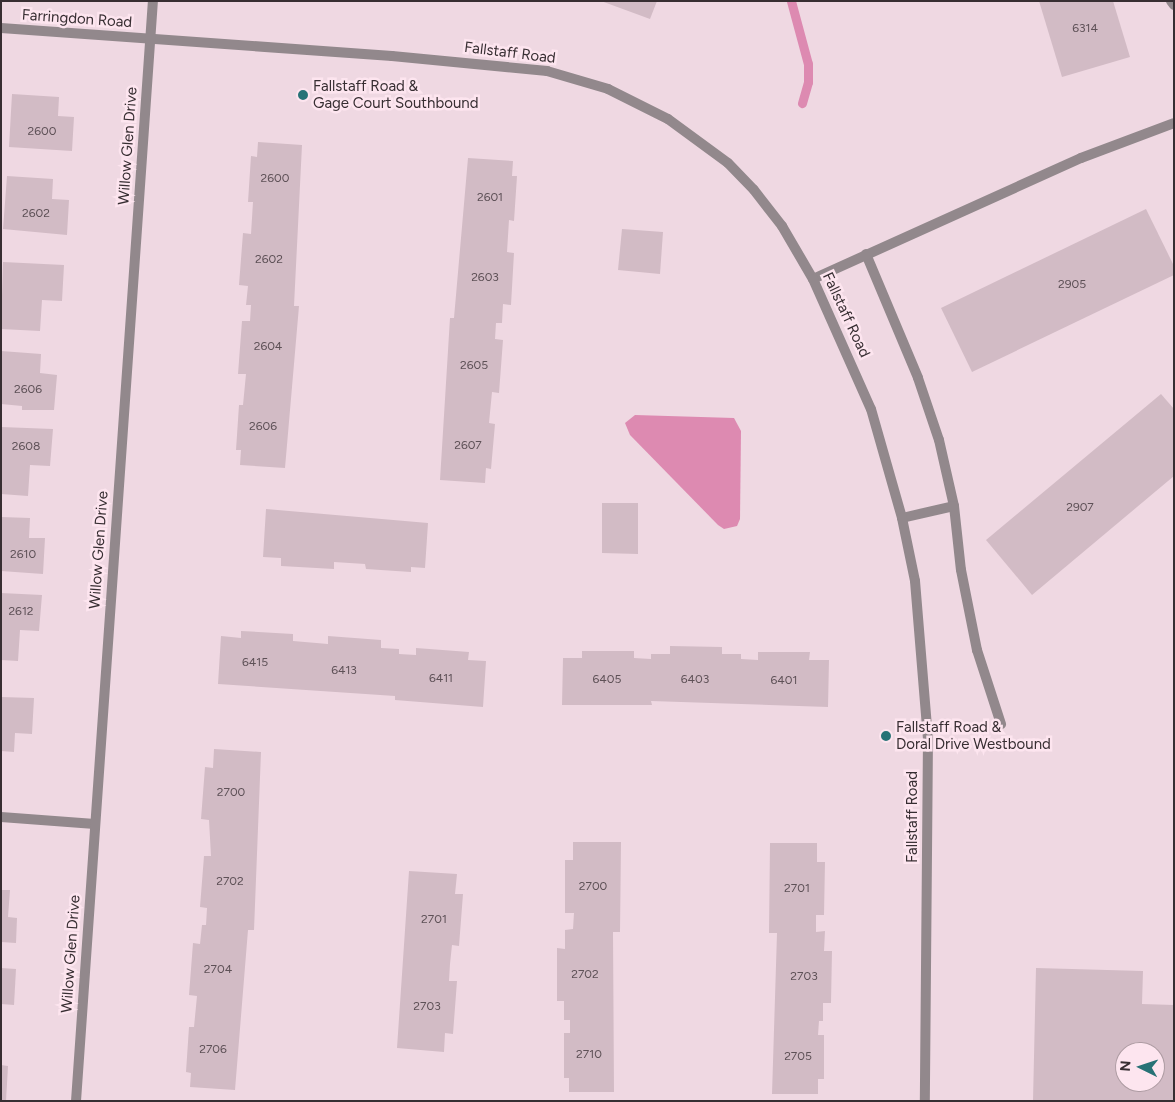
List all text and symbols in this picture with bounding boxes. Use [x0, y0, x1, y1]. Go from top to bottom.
street label: Farringdon Road [21, 6, 133, 32]
house number: 6314 [1072, 22, 1098, 36]
street label: Fallstaff Road [463, 38, 557, 68]
place label: Fallstaff Road & Gage Court Southbound [313, 77, 478, 112]
street label: Willow Glen Drive [115, 86, 141, 206]
marker: Fallstaff Road & Gage Court Southbound [297, 89, 309, 101]
house number: 2600 [28, 125, 56, 139]
house number: 2600 [261, 172, 289, 186]
house number: 2601 [477, 191, 503, 205]
house number: 2602 [22, 207, 50, 221]
house number: 2602 [255, 253, 283, 267]
street label: Fallstaff Road [818, 270, 874, 360]
house number: 2603 [471, 271, 499, 285]
house number: 2905 [1058, 278, 1086, 292]
house number: 2604 [254, 340, 282, 354]
house number: 2605 [460, 359, 488, 373]
house number: 2606 [14, 383, 42, 397]
house number: 2606 [249, 420, 277, 434]
house number: 2607 [454, 439, 482, 453]
house number: 2608 [12, 440, 40, 454]
street label: Willow Glen Drive [86, 490, 112, 610]
house number: 2907 [1066, 501, 1094, 515]
house number: 2610 [10, 548, 36, 562]
house number: 2612 [8, 605, 34, 619]
house number: 6415 [242, 656, 268, 670]
house number: 6413 [331, 664, 357, 678]
house number: 6411 [429, 672, 453, 686]
house number: 6405 [593, 673, 621, 687]
house number: 6403 [681, 673, 709, 687]
house number: 6401 [771, 674, 797, 688]
place label: Fallstaff Road & Doral Drive Westbound [896, 718, 1051, 753]
marker: Fallstaff Road & Doral Drive Westbound [880, 730, 892, 742]
street label: Fallstaff Road [904, 771, 922, 863]
house number: 2700 [217, 786, 245, 800]
house number: 2702 [216, 875, 244, 889]
house number: 2700 [579, 880, 607, 894]
house number: 2701 [784, 882, 810, 896]
street label: Willow Glen Drive [58, 894, 84, 1014]
house number: 2701 [421, 913, 447, 927]
house number: 2704 [204, 963, 232, 977]
house number: 2702 [571, 968, 599, 982]
house number: 2703 [790, 970, 818, 984]
house number: 2703 [413, 1000, 441, 1014]
north arrow [1115, 1042, 1165, 1092]
house number: 2706 [199, 1043, 227, 1057]
house number: 2710 [576, 1048, 602, 1062]
house number: 2705 [784, 1050, 812, 1064]
text: N [1117, 1060, 1134, 1072]

